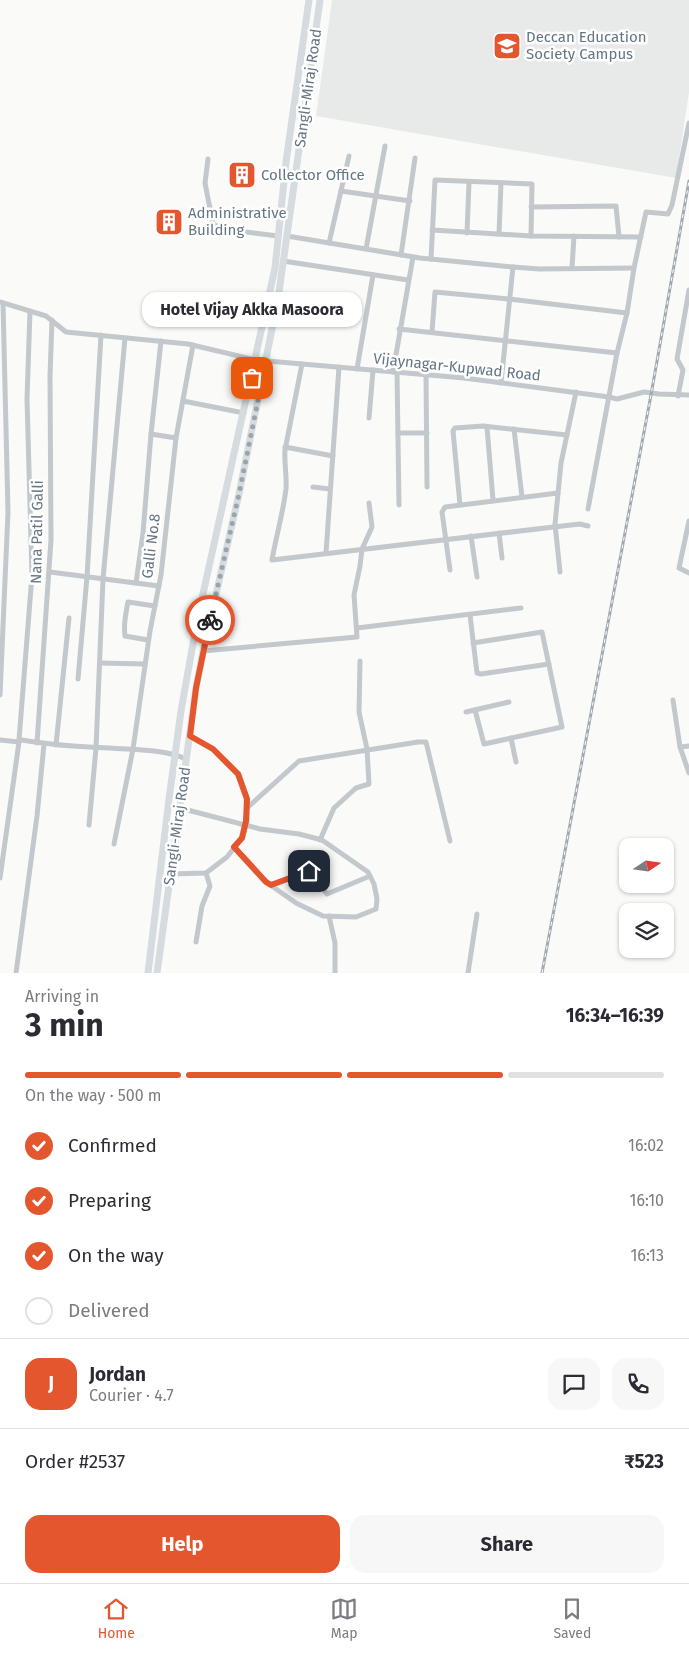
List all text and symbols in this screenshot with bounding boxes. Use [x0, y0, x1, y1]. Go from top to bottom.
street label: Sangli-Miraj Road [291, 28, 325, 148]
place label: Deccan Education Society Campus [526, 28, 646, 63]
school or university icon: Deccan Education Society Campus [492, 31, 522, 61]
building icon: Collector Office [227, 160, 257, 190]
place label: Collector Office [261, 166, 365, 184]
place label: Administrative Building [188, 204, 287, 239]
building icon: Administrative Building [154, 207, 184, 237]
callout: Hotel Vijay Akka Masoora [142, 293, 362, 328]
text: Hotel Vijay Akka Masoora [160, 300, 344, 319]
street label: Vijaynagar-Kupwad Road [372, 349, 542, 385]
pin [231, 357, 273, 399]
icon: bag [238, 364, 266, 392]
street label: Nana Patil Galli [27, 480, 47, 584]
street label: Galli No.8 [138, 513, 164, 579]
courier [185, 595, 235, 645]
icon: bike [196, 606, 224, 634]
street label: Sangli-Miraj Road [160, 766, 194, 886]
north arrow [619, 838, 674, 892]
map controls [619, 838, 674, 958]
pin [288, 850, 330, 892]
icon: home [295, 857, 323, 885]
button: layers [619, 903, 674, 958]
text: Arriving in [25, 987, 99, 1006]
text: 16:34–16:39 [566, 1004, 664, 1027]
text: 3 min [25, 1006, 104, 1044]
text: On the way · 500 m [25, 1086, 162, 1105]
icon: check [25, 1132, 53, 1160]
text: Confirmed [68, 1134, 157, 1157]
text: 16:02 [628, 1136, 664, 1155]
icon: check [25, 1187, 53, 1215]
text: Preparing [68, 1189, 151, 1212]
text: 16:10 [629, 1191, 664, 1210]
icon: check [25, 1242, 53, 1270]
text: On the way [68, 1244, 164, 1267]
text: 16:13 [630, 1246, 664, 1265]
text: Delivered [68, 1299, 150, 1322]
button: chat [548, 1358, 600, 1410]
button: phone [612, 1358, 664, 1410]
text: Jordan [89, 1363, 146, 1386]
text: J [48, 1372, 54, 1395]
text: Courier · 4.7 [89, 1386, 174, 1405]
text: Order #2537 [25, 1450, 125, 1473]
text: ₹523 [624, 1450, 664, 1473]
button: Help [25, 1515, 340, 1573]
button: Share [350, 1515, 664, 1573]
tab: Home [98, 1595, 135, 1642]
tab: Map [330, 1595, 358, 1642]
tab: Saved [553, 1595, 591, 1642]

